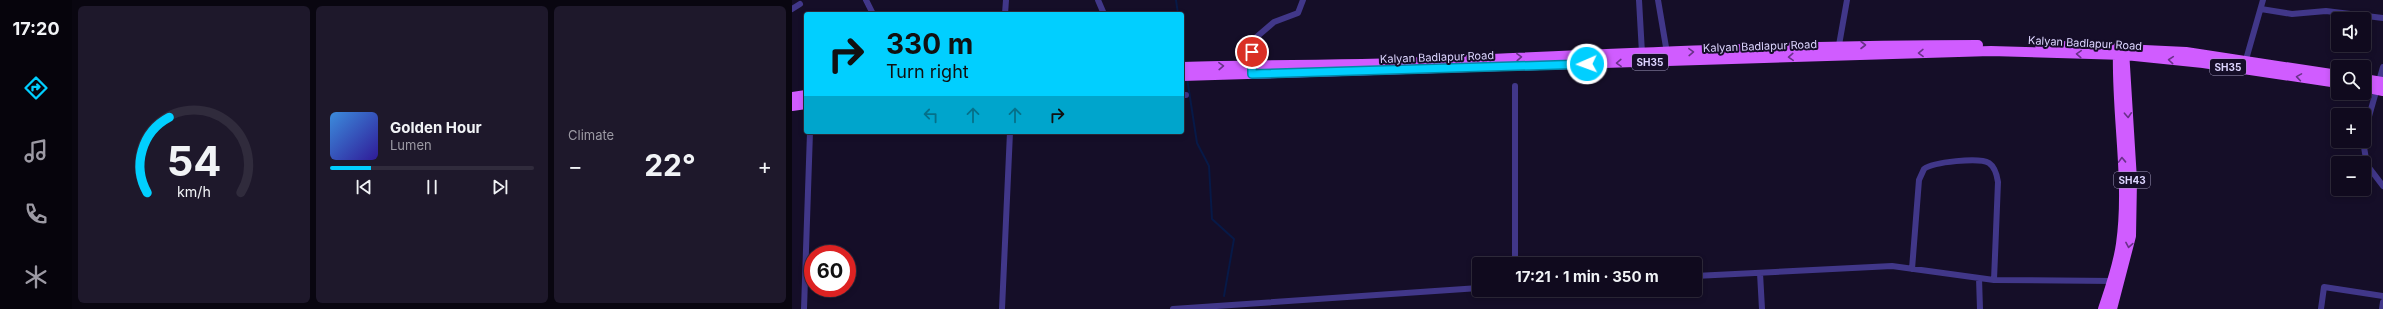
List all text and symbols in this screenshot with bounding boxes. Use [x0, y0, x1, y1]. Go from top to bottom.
map controls [2331, 12, 2371, 196]
button: sound [2331, 12, 2371, 52]
text: 17:20 [12, 18, 60, 39]
text: 330 m [886, 27, 973, 61]
icon: right [820, 28, 872, 80]
street label: Kalyan Badlapur Road [2028, 33, 2142, 53]
pin [1235, 35, 1269, 69]
street label: Kalyan Badlapur Road [1703, 37, 1817, 55]
icon: arrive [1241, 41, 1263, 63]
one-way arrow [1860, 41, 1866, 49]
position arrow [1566, 43, 1608, 85]
street label: Kalyan Badlapur Road [1380, 48, 1494, 66]
one-way arrow [1688, 48, 1694, 56]
one-way arrow [1918, 49, 1924, 57]
one-way arrow [2075, 50, 2082, 59]
one-way arrow [1516, 53, 1522, 62]
one-way arrow [1788, 53, 1794, 62]
road number: SH35 [1632, 54, 1668, 70]
one-way arrow [2168, 55, 2174, 64]
one-way arrow [1616, 59, 1622, 67]
road number: SH35 [2210, 59, 2246, 75]
button: search [2331, 60, 2371, 100]
text: Turn right [886, 61, 969, 82]
one-way arrow [1218, 62, 1224, 70]
one-way arrow [2296, 73, 2303, 82]
icon: directions [22, 74, 50, 102]
icon: left [920, 104, 942, 126]
icon: ahead [962, 104, 984, 126]
icon: ahead [1004, 104, 1026, 126]
icon: right [1046, 104, 1068, 126]
button: + [2331, 108, 2371, 148]
one-way arrow [2124, 112, 2132, 118]
text: Golden Hour [390, 118, 482, 137]
text: Climate [568, 127, 614, 143]
text: 54 [167, 135, 221, 185]
icon: music [22, 137, 50, 165]
text: Lumen [390, 137, 432, 153]
text: 22° [644, 147, 696, 183]
text: − [568, 153, 583, 179]
text: + [757, 153, 772, 179]
button: − [2331, 156, 2371, 196]
one-way arrow [2117, 157, 2126, 163]
road number: SH43 [2114, 172, 2150, 188]
icon: previous [353, 176, 375, 198]
icon: pause [421, 176, 443, 198]
icon: next [489, 176, 511, 198]
text: km/h [177, 182, 211, 199]
icon: phone [22, 200, 50, 228]
one-way arrow [2125, 242, 2134, 248]
speed limit sign: 60 [804, 245, 856, 297]
icon: climate [22, 263, 50, 291]
text: 17:21 · 1 min · 350 m [1515, 267, 1659, 286]

